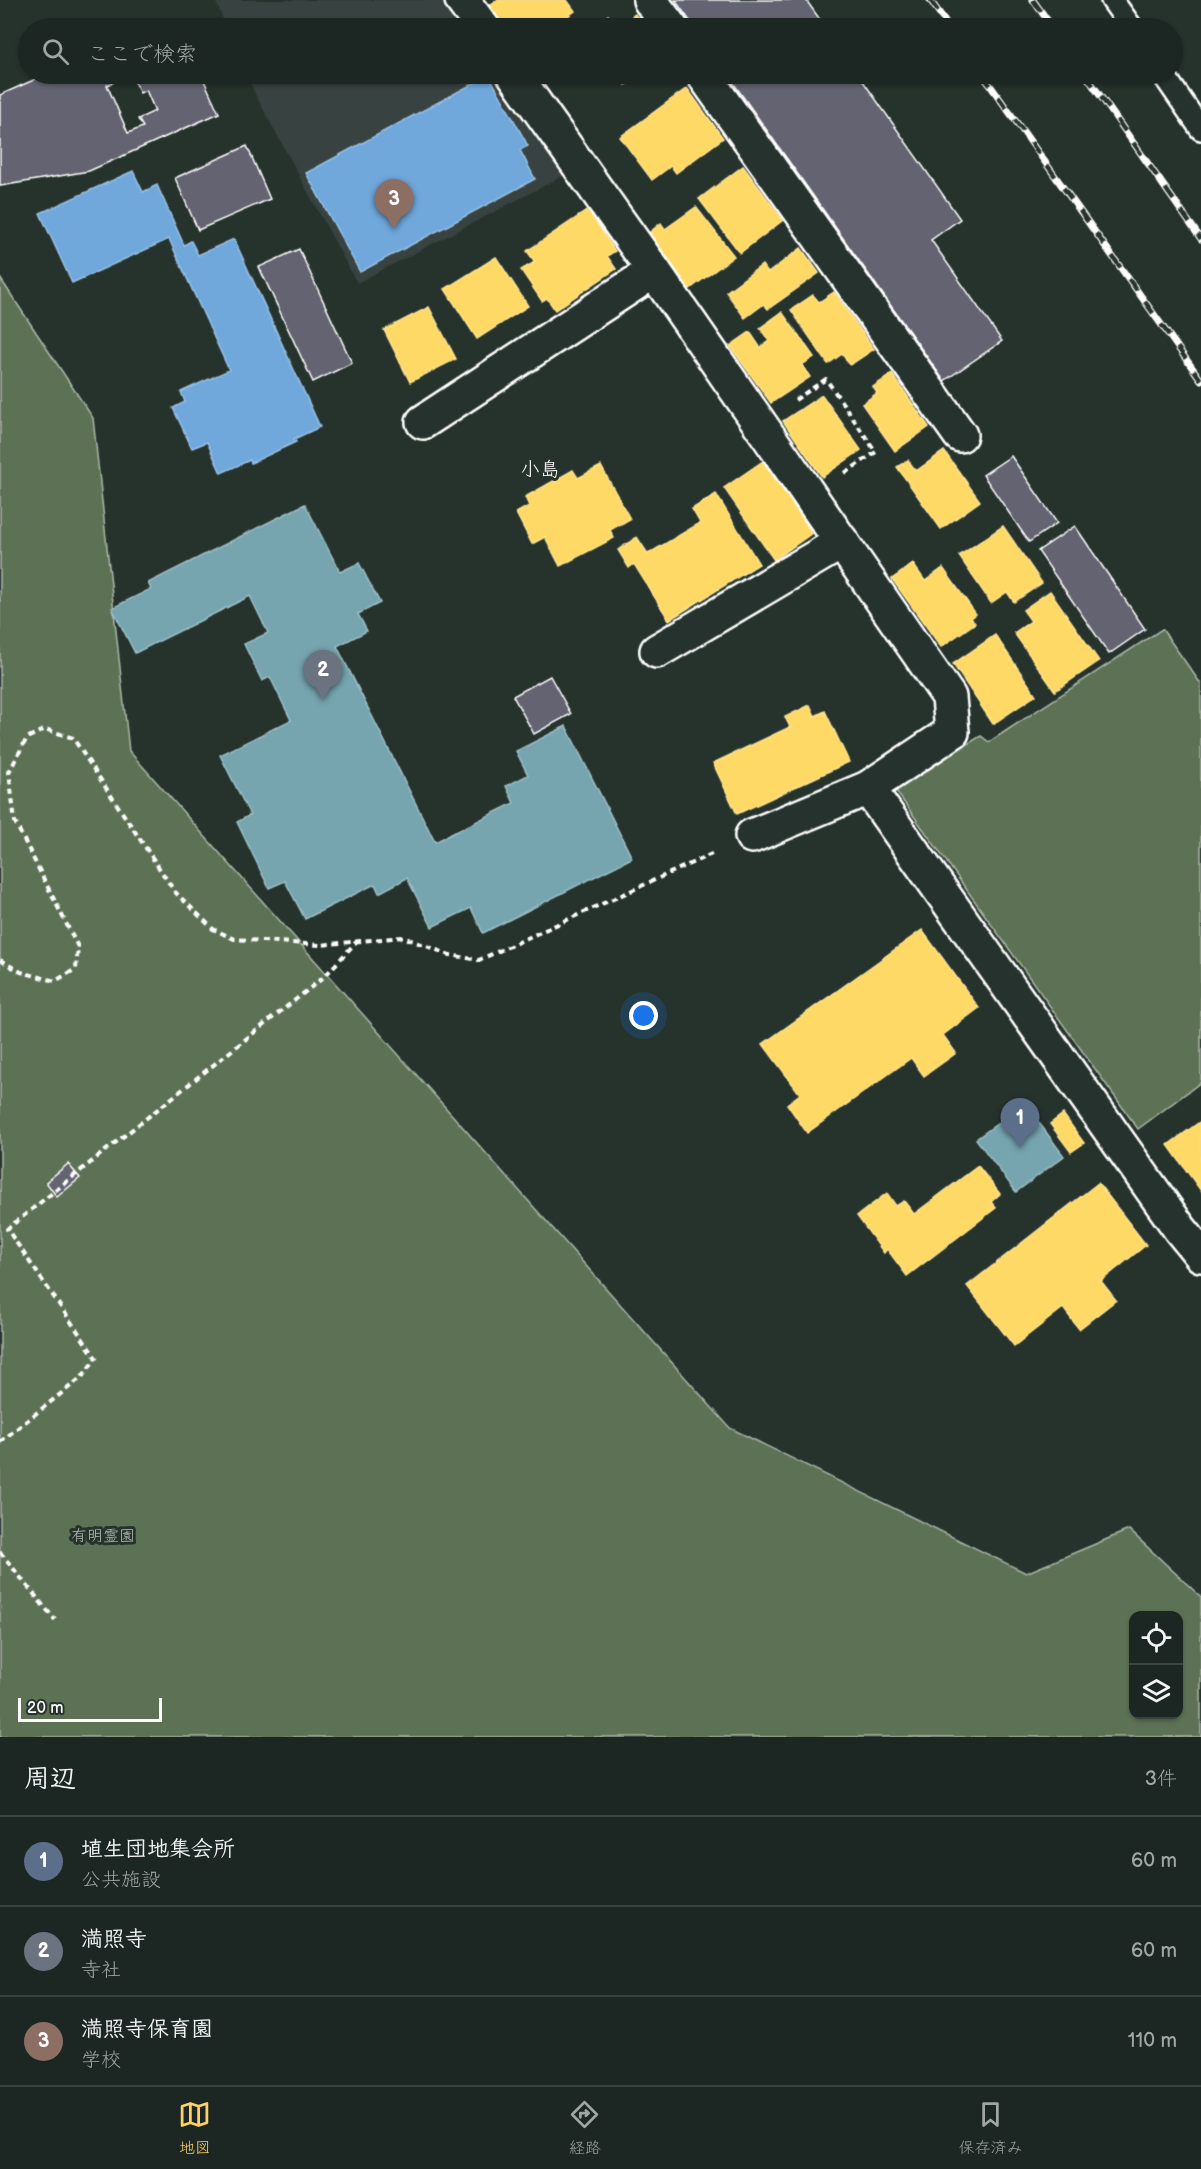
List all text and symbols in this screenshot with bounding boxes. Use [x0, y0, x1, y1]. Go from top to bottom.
search box [18, 18, 1183, 84]
icon: search [39, 35, 72, 68]
text: ここで検索 [87, 41, 197, 68]
pin: 3 [374, 180, 414, 229]
district label: 小島 [520, 458, 560, 482]
pin: 2 [304, 650, 342, 700]
your location [629, 1001, 658, 1030]
pin: 1 [1000, 1098, 1040, 1148]
park label: 有明霊園 [71, 1527, 135, 1546]
map controls [1129, 1611, 1183, 1719]
button: locate [1129, 1611, 1183, 1665]
button: layers [1129, 1665, 1183, 1719]
scale bar [18, 1695, 162, 1722]
text: 20 m [27, 1699, 63, 1718]
text: 周辺 [24, 1764, 76, 1795]
text: 3件 [1145, 1767, 1177, 1791]
text: 埴生団地集会所 [81, 1836, 235, 1863]
text: 1 [39, 1849, 48, 1873]
text: 60 m [1131, 1849, 1177, 1873]
text: 公共施設 [81, 1868, 161, 1892]
text: 満照寺 [81, 1926, 147, 1953]
text: 2 [38, 1939, 49, 1963]
text: 60 m [1131, 1939, 1177, 1963]
text: 寺社 [81, 1958, 121, 1982]
text: 満照寺保育園 [81, 2016, 213, 2043]
text: 3 [38, 2029, 49, 2053]
text: 110 m [1128, 2029, 1177, 2053]
text: 学校 [81, 2048, 121, 2072]
tab: 地図 [178, 2098, 211, 2158]
tab: 経路 [568, 2098, 601, 2158]
tab: 保存済み [958, 2098, 1022, 2158]

